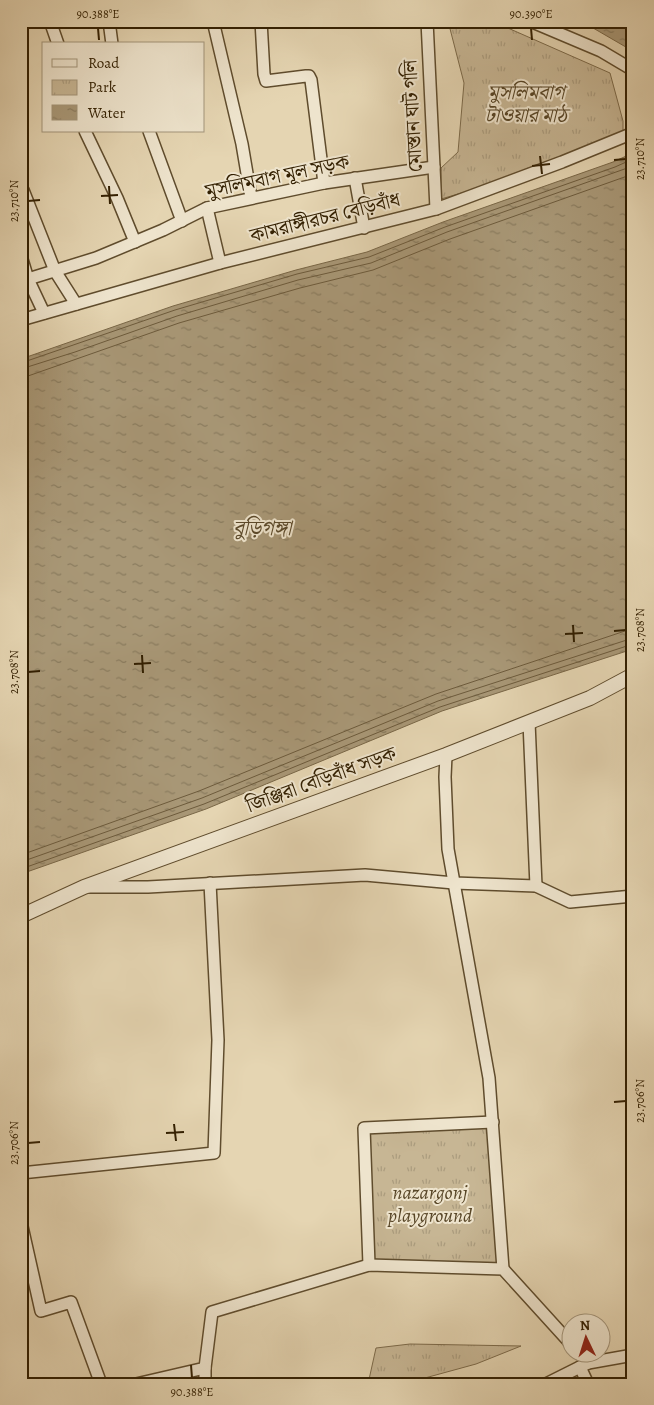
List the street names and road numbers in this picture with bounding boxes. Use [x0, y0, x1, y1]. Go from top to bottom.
street label: মোস্তান ঘাট গলি [396, 58, 429, 173]
street label: মুসলিমবাগ মূল সড়ক [202, 148, 353, 205]
street label: কামরাঙ্গীরচর বেড়িবাঁধ [246, 186, 404, 249]
street label: জিঞ্জিরা বেড়িবাঁধ সড়ক [241, 739, 401, 819]

